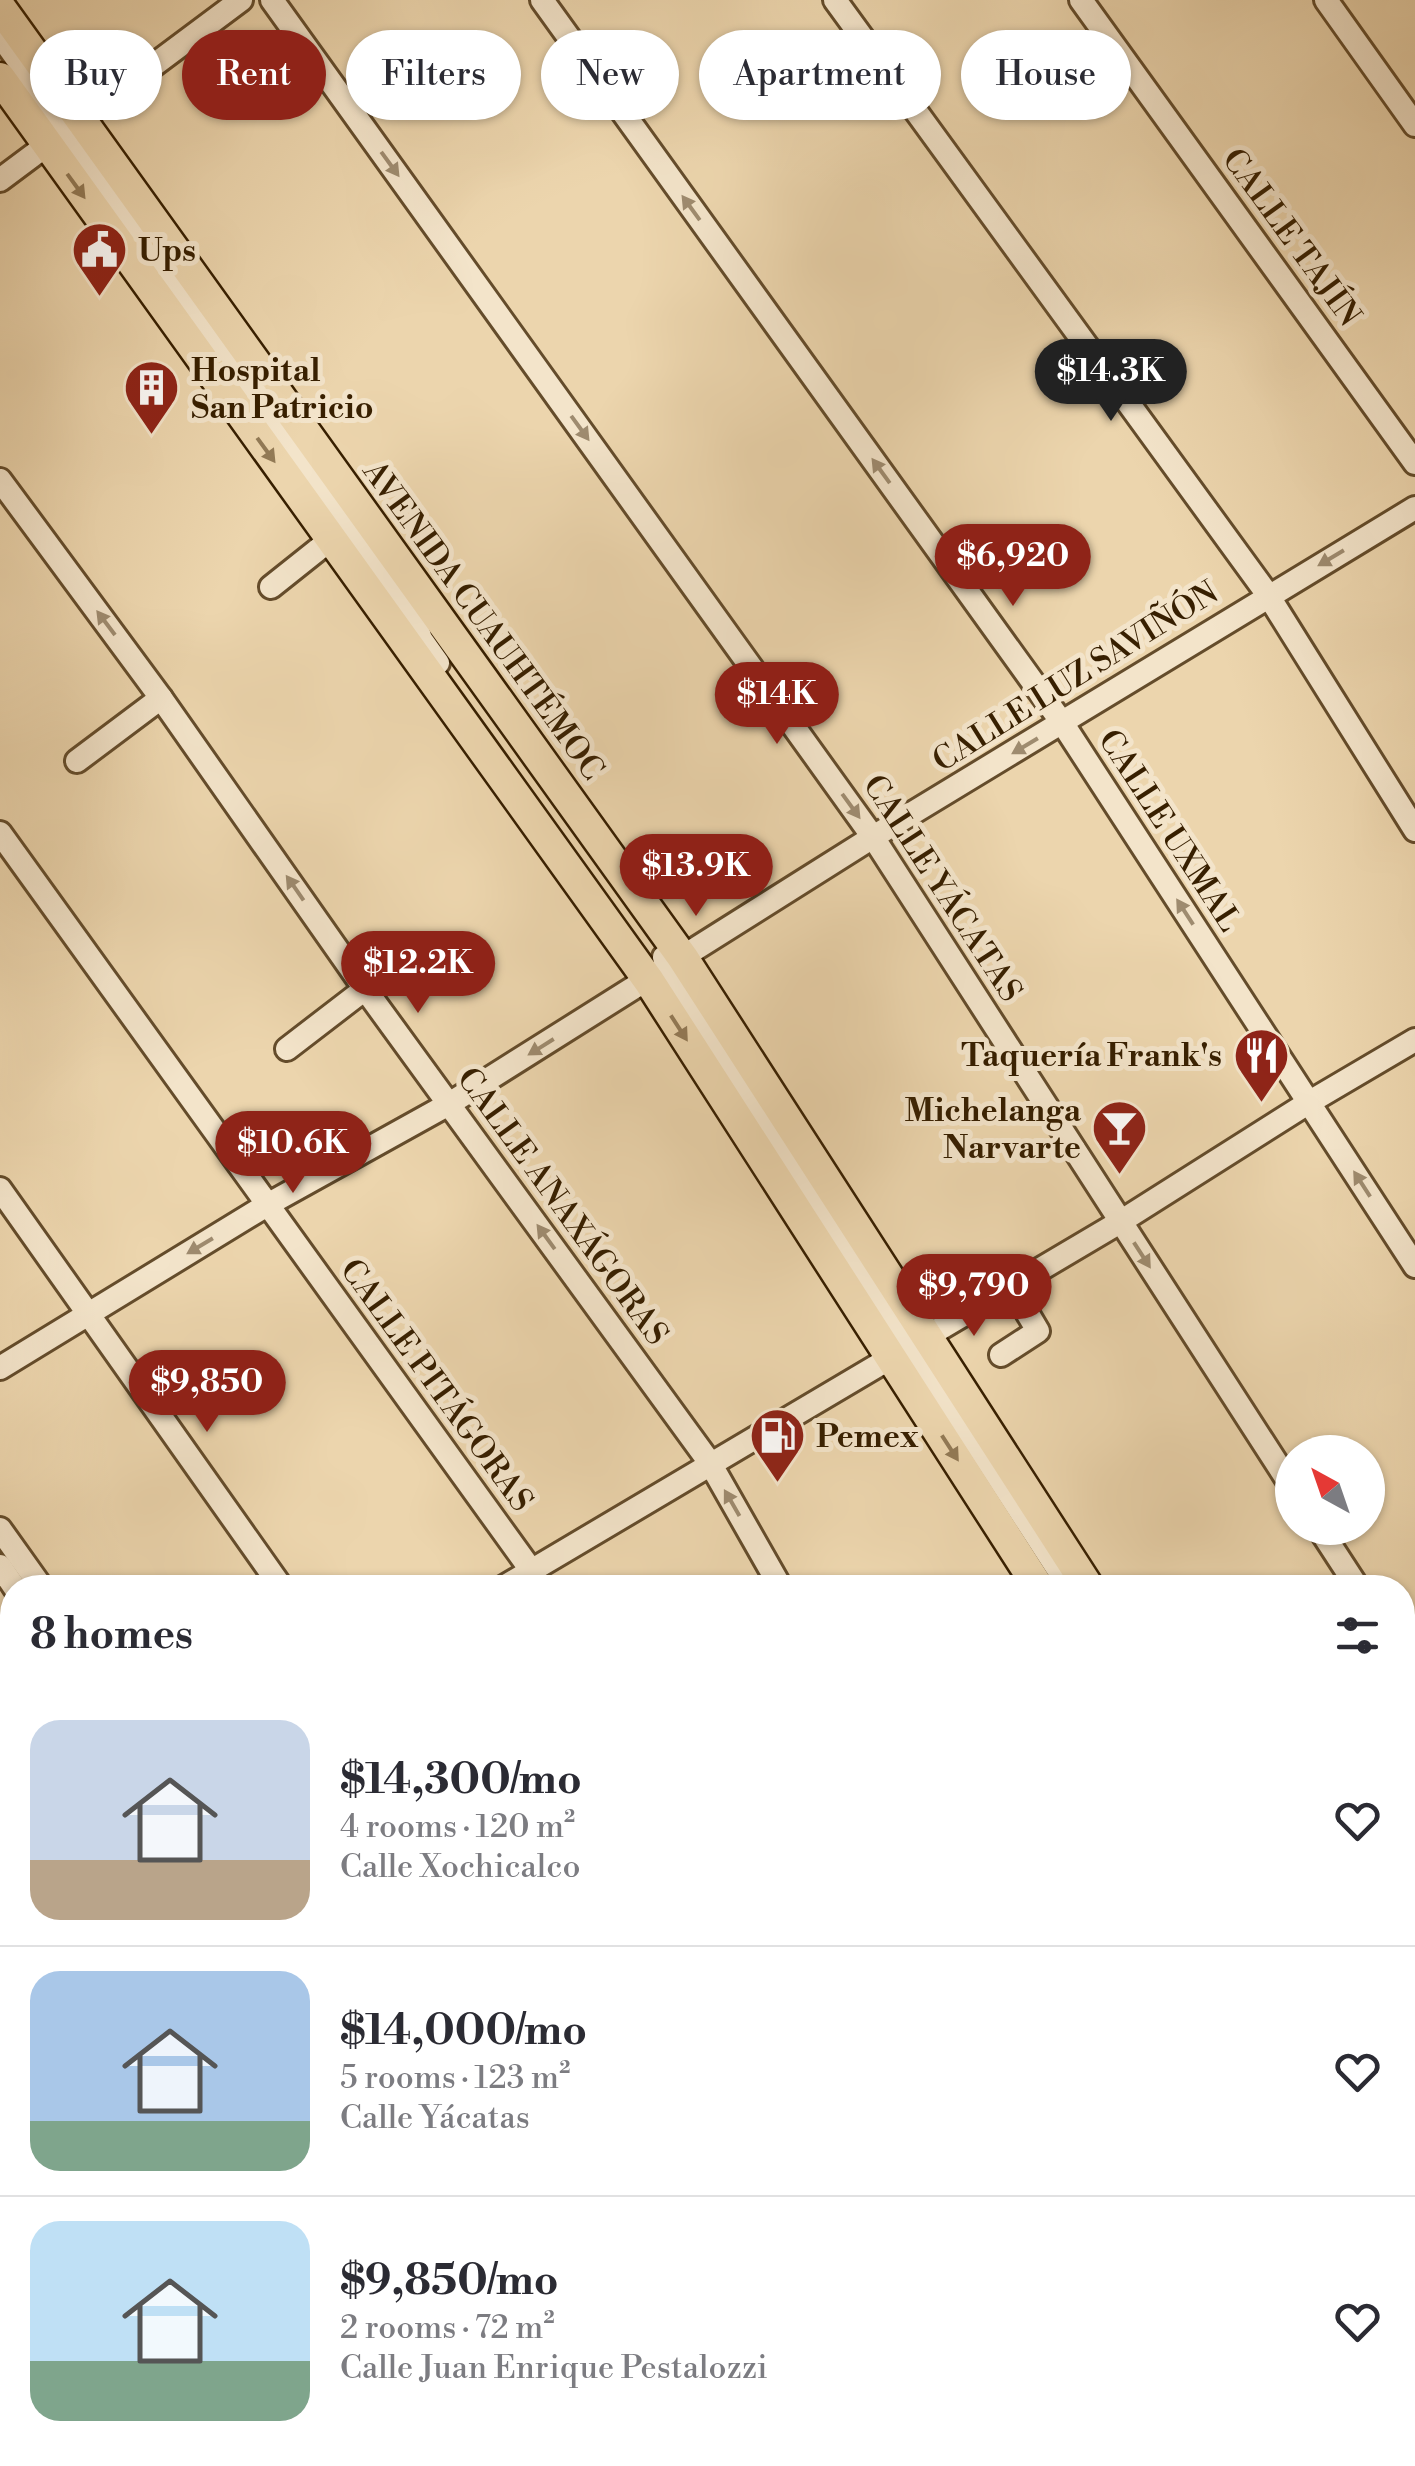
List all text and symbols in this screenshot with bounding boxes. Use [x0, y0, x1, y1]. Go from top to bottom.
chip: Buy [30, 30, 162, 120]
chip: Rent [182, 30, 326, 120]
chip: Filters [346, 30, 521, 120]
chip: New [541, 30, 679, 120]
chip: Apartment [699, 30, 941, 120]
chip: House [961, 30, 1131, 120]
street label: CALLE TAJÍN [1213, 140, 1371, 335]
one-way arrow [380, 151, 399, 178]
one-way arrow [66, 173, 86, 199]
one-way arrow [682, 195, 701, 221]
public building icon: Ups [69, 220, 129, 299]
place label: Ups [138, 231, 196, 271]
pin: $14.3K [1030, 339, 1192, 424]
place label: Hospital San Patricio [191, 351, 374, 428]
text: $14.3K [1057, 351, 1165, 391]
building icon: Hospital San Patricio [122, 358, 182, 437]
one-way arrow [569, 415, 589, 441]
one-way arrow [256, 437, 275, 463]
street label: AVENIDA CUAUHTÉMOC [353, 451, 614, 788]
one-way arrow [872, 458, 891, 485]
pin: $6,920 [932, 524, 1094, 609]
text: $6,920 [957, 536, 1069, 576]
one-way arrow [1317, 549, 1345, 566]
street label: CALLE LUZ SAVIÑÓN [924, 571, 1226, 781]
one-way arrow [97, 610, 117, 636]
pin: $14K [718, 662, 836, 747]
text: $14K [737, 674, 817, 714]
street label: CALLE UXMAL [1089, 722, 1249, 939]
one-way arrow [1011, 737, 1039, 754]
street label: CALLE YÁCATAS [854, 766, 1032, 1010]
one-way arrow [841, 792, 860, 819]
pin: $13.9K [615, 834, 777, 919]
text: $13.9K [642, 846, 750, 886]
one-way arrow [286, 875, 305, 901]
one-way arrow [1176, 898, 1194, 926]
pin: $12.2K [337, 931, 499, 1016]
text: $12.2K [363, 943, 473, 983]
one-way arrow [670, 1014, 688, 1041]
restaurant icon: Taquería Frank's [1231, 1025, 1291, 1104]
place label: Taquería Frank's [961, 1036, 1222, 1076]
one-way arrow [527, 1038, 555, 1055]
street label: CALLE ANAXÁGORAS [448, 1059, 678, 1353]
place label: Michelanga Narvarte [904, 1091, 1082, 1168]
bar icon: Michelanga Narvarte [1090, 1098, 1150, 1177]
pin: $10.6K [212, 1111, 374, 1196]
text: $10.6K [237, 1123, 349, 1163]
one-way arrow [1353, 1171, 1371, 1198]
one-way arrow [537, 1224, 556, 1250]
one-way arrow [186, 1237, 214, 1254]
one-way arrow [1132, 1241, 1150, 1268]
street label: CALLE PITÁGORAS [331, 1250, 543, 1520]
pin: $9,790 [893, 1254, 1055, 1339]
text: $9,790 [919, 1266, 1029, 1306]
pin: $9,850 [126, 1350, 288, 1435]
text: $9,850 [151, 1362, 263, 1402]
fuel station icon: Pemex [747, 1406, 807, 1485]
place label: Pemex [816, 1417, 919, 1457]
one-way arrow [941, 1434, 958, 1462]
north arrow [1275, 1435, 1385, 1545]
map controls [1275, 1435, 1385, 1545]
one-way arrow [724, 1489, 742, 1517]
icon: filters [1330, 1608, 1385, 1663]
text: 8 homes [30, 1609, 193, 1662]
text: $14,300/mo [340, 1754, 582, 1807]
icon: home [110, 1760, 230, 1880]
icon: heart [1330, 1793, 1385, 1848]
text: 4 rooms · 120 m² [340, 1807, 575, 1847]
text: Calle Xochicalco [340, 1847, 580, 1887]
text: $14,000/mo [340, 2005, 587, 2058]
icon: home [110, 2011, 230, 2131]
icon: heart [1330, 2044, 1385, 2099]
text: 5 rooms · 123 m² [340, 2058, 570, 2098]
text: Calle Yácatas [340, 2098, 530, 2138]
text: $9,850/mo [340, 2255, 559, 2308]
icon: home [110, 2261, 230, 2381]
icon: heart [1330, 2294, 1385, 2349]
text: 2 rooms · 72 m² [340, 2308, 555, 2348]
text: Calle Juan Enrique Pestalozzi [340, 2348, 768, 2388]

